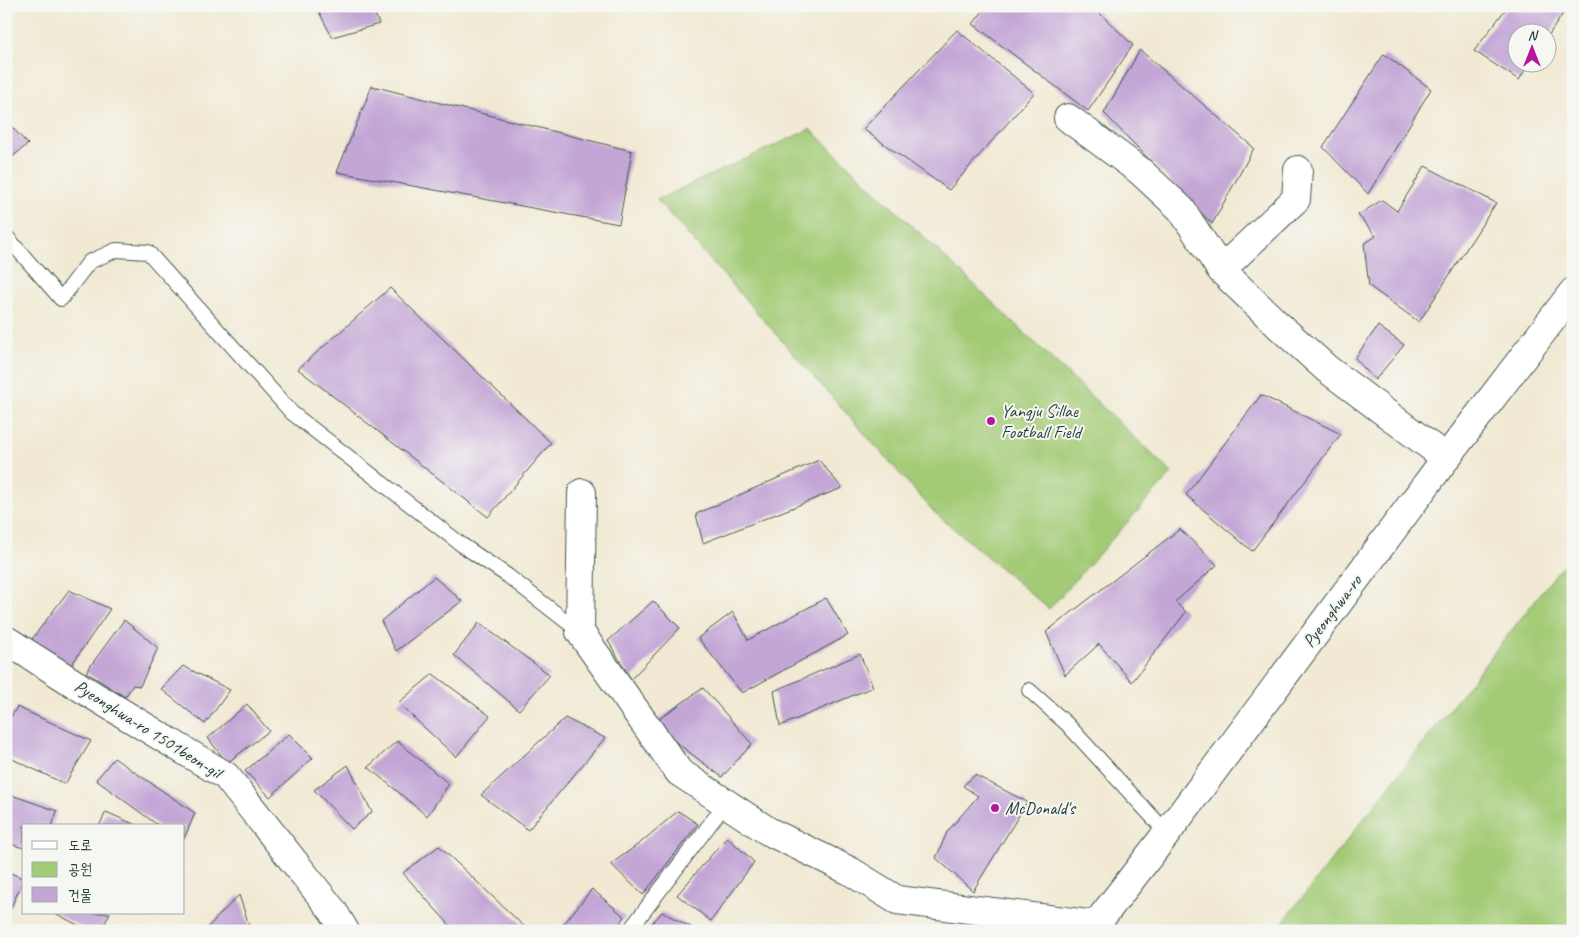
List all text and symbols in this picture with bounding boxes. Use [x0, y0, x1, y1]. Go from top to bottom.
north arrow [1506, 22, 1556, 72]
text: N [1528, 27, 1539, 44]
place label: Yangju Sillae Football Field [1001, 400, 1084, 443]
marker: Yangju Sillae Football Field [985, 415, 997, 427]
street label: Pyeonghwa-ro [1298, 569, 1367, 652]
street label: Pyeonghwa-ro 1501beon-gil [71, 675, 228, 785]
place label: McDonald's [1005, 797, 1077, 819]
marker: McDonald's [989, 802, 1001, 814]
legend [22, 824, 185, 914]
text: 도로 [68, 836, 92, 855]
text: 공원 [68, 860, 92, 879]
text: 건물 [68, 886, 92, 905]

